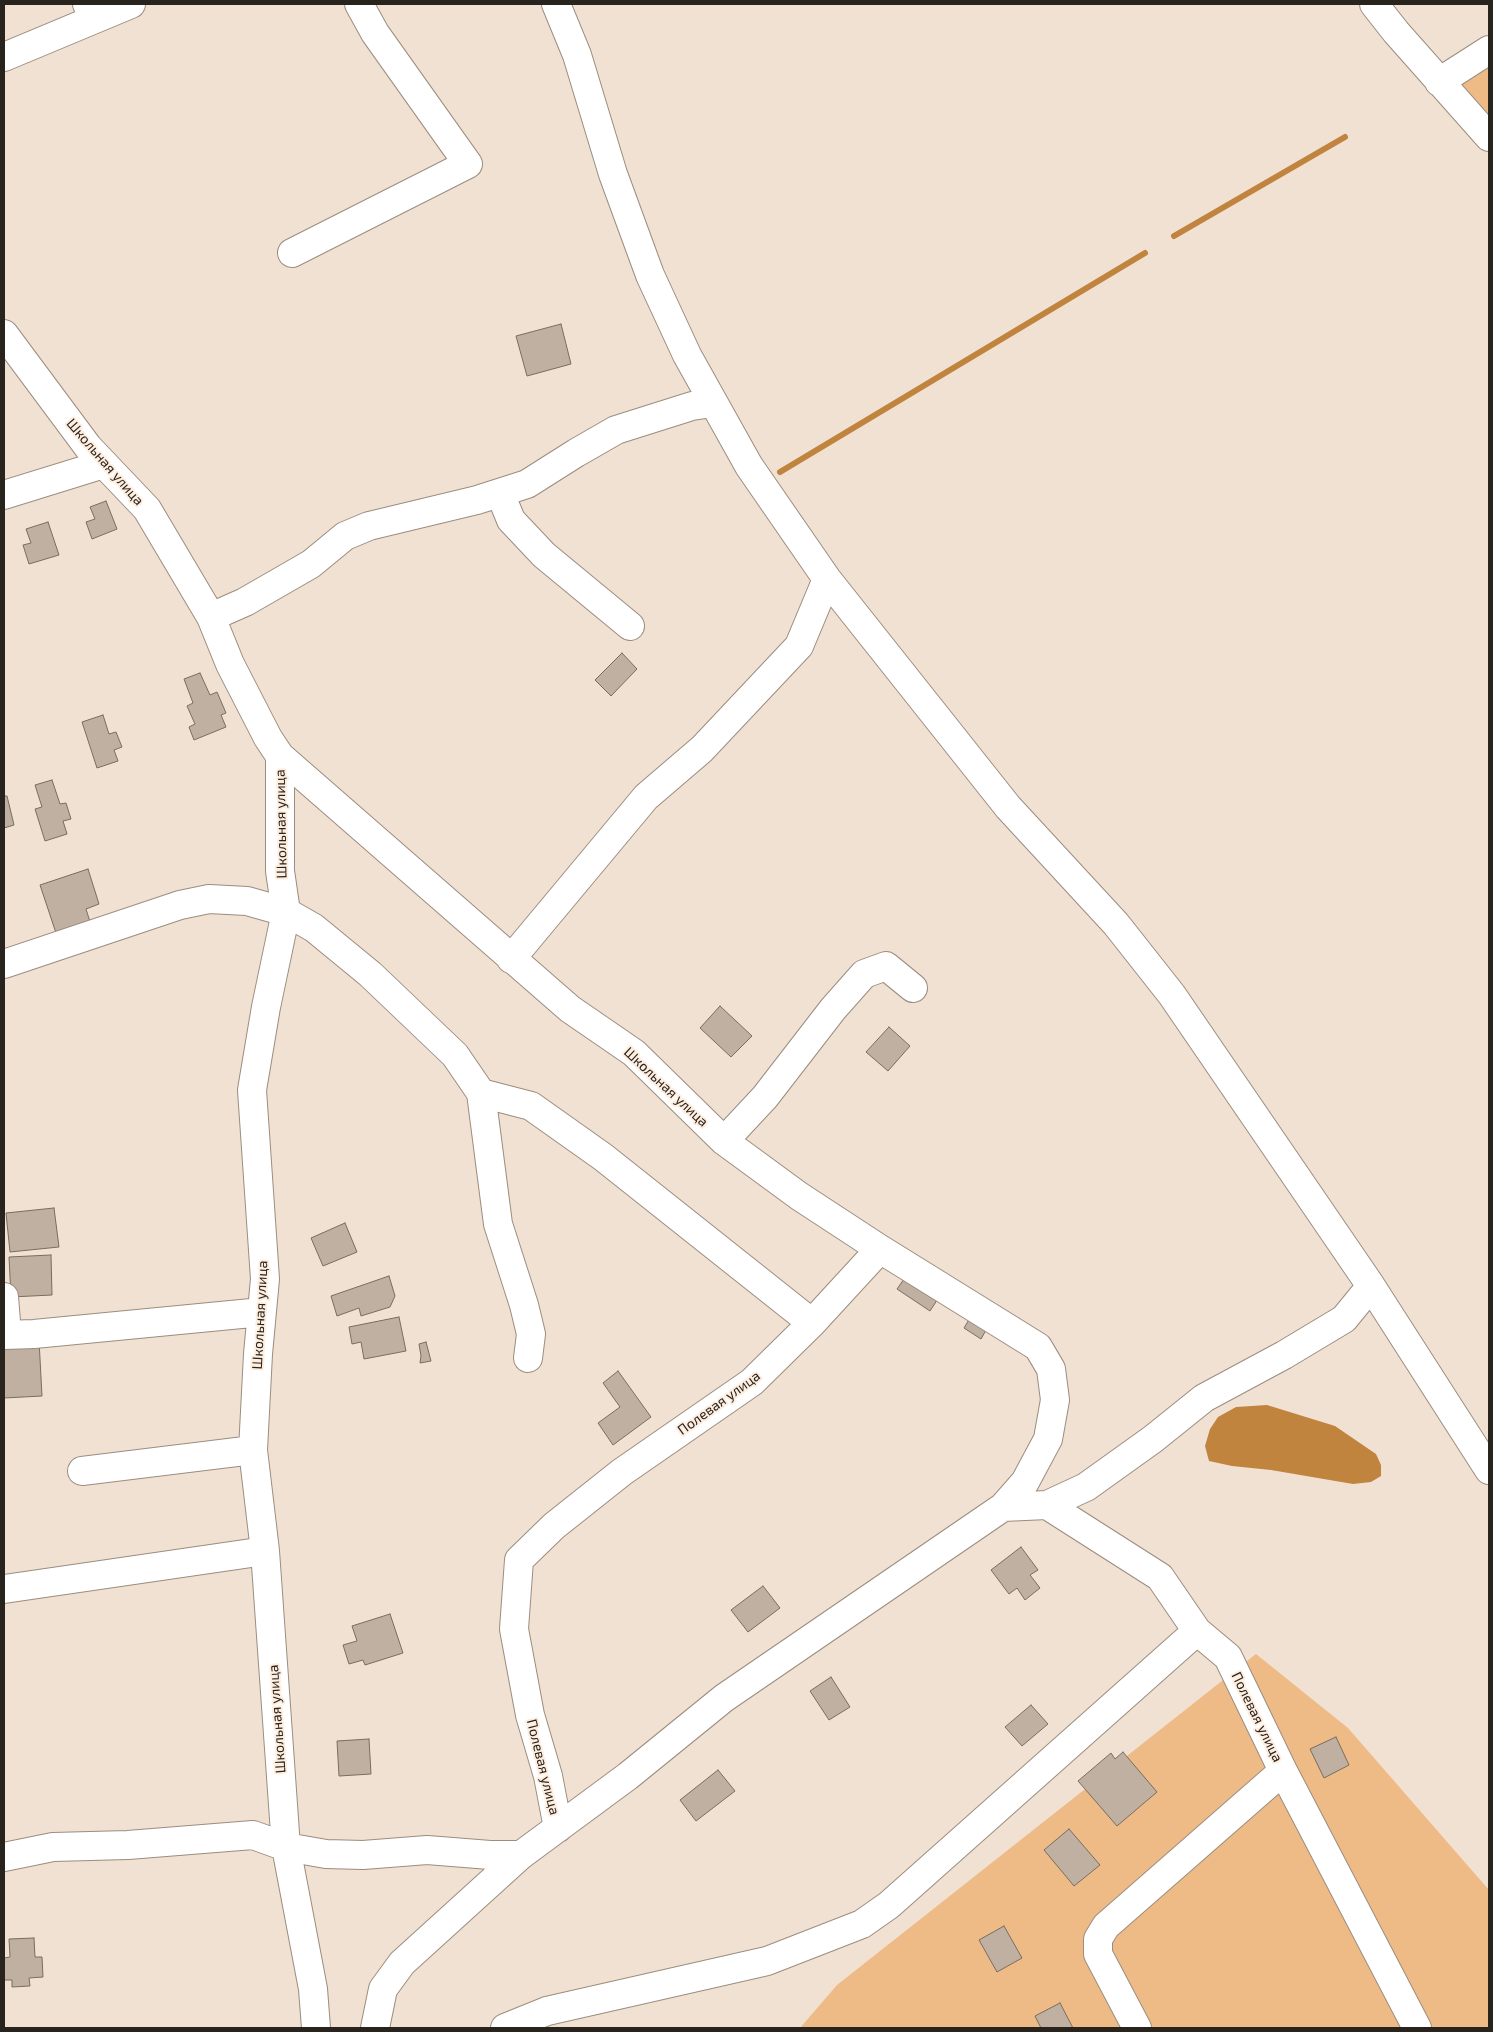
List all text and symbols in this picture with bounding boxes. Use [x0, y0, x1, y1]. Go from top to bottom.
street label: Школьная улица [63, 415, 147, 509]
street label: Школьная улица [272, 769, 290, 879]
street label: Школьная улица [620, 1044, 712, 1130]
street label: Школьная улица [249, 1260, 271, 1370]
street label: Полевая улица [674, 1367, 764, 1439]
street label: Школьная улица [265, 1664, 289, 1774]
street label: Полевая улица [1228, 1669, 1286, 1765]
street label: Полевая улица [523, 1717, 563, 1817]

